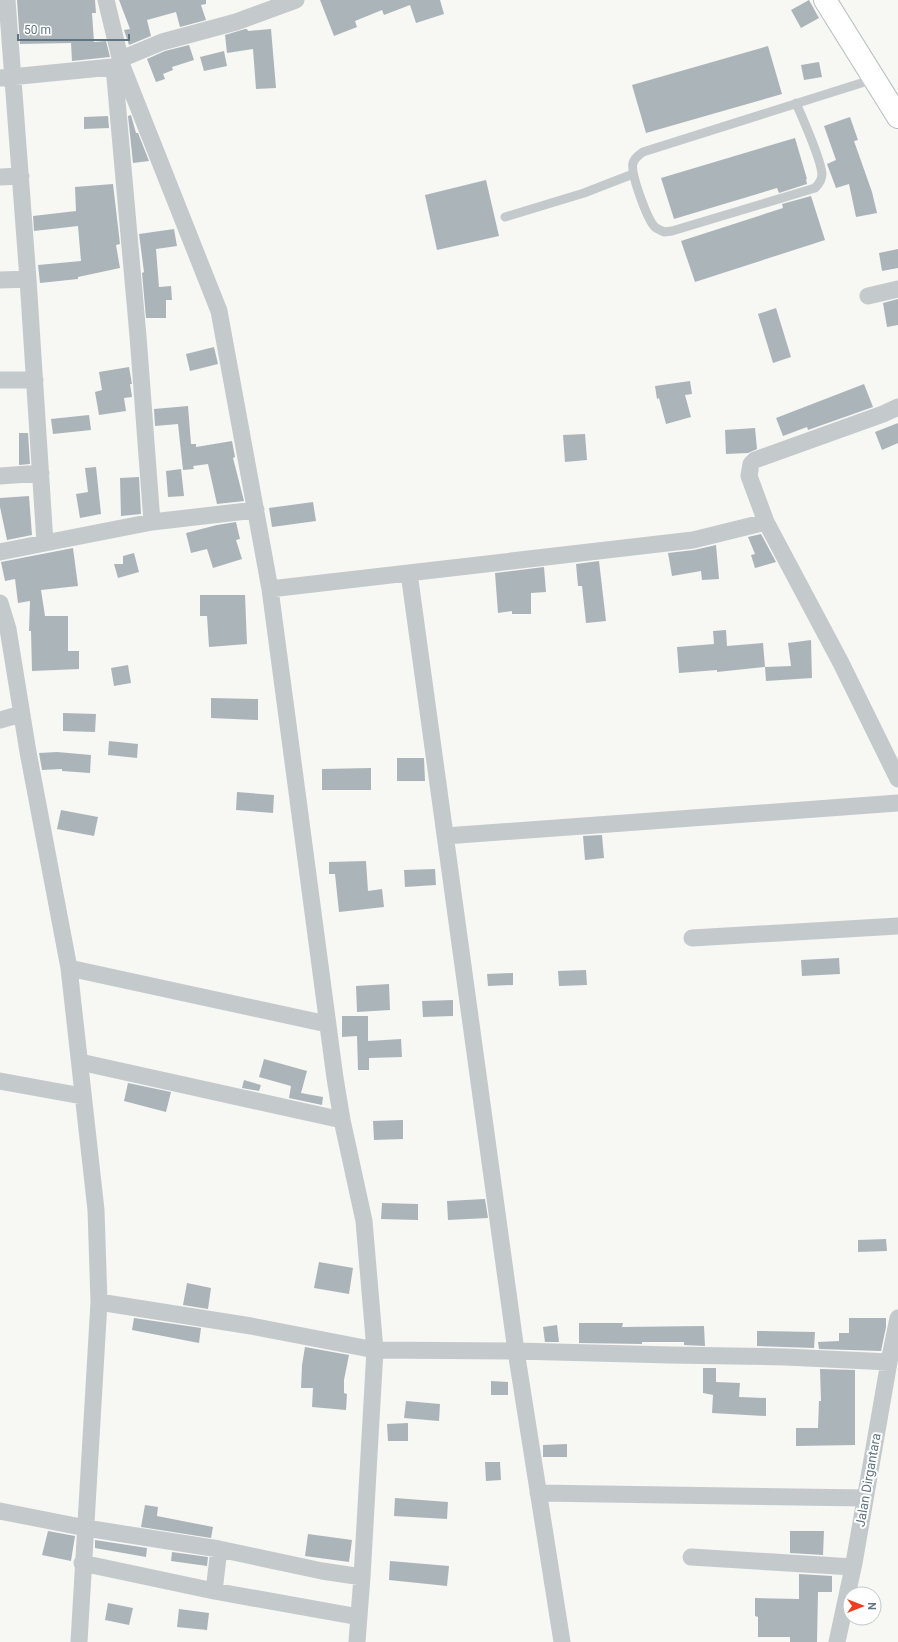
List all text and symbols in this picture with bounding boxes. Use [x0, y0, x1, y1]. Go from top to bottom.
scale bar [18, 16, 129, 42]
text: 50 m [24, 23, 51, 37]
street label: Jalan Dirgantara [852, 1432, 884, 1528]
north arrow [842, 1586, 882, 1626]
text: N [865, 1602, 878, 1610]

